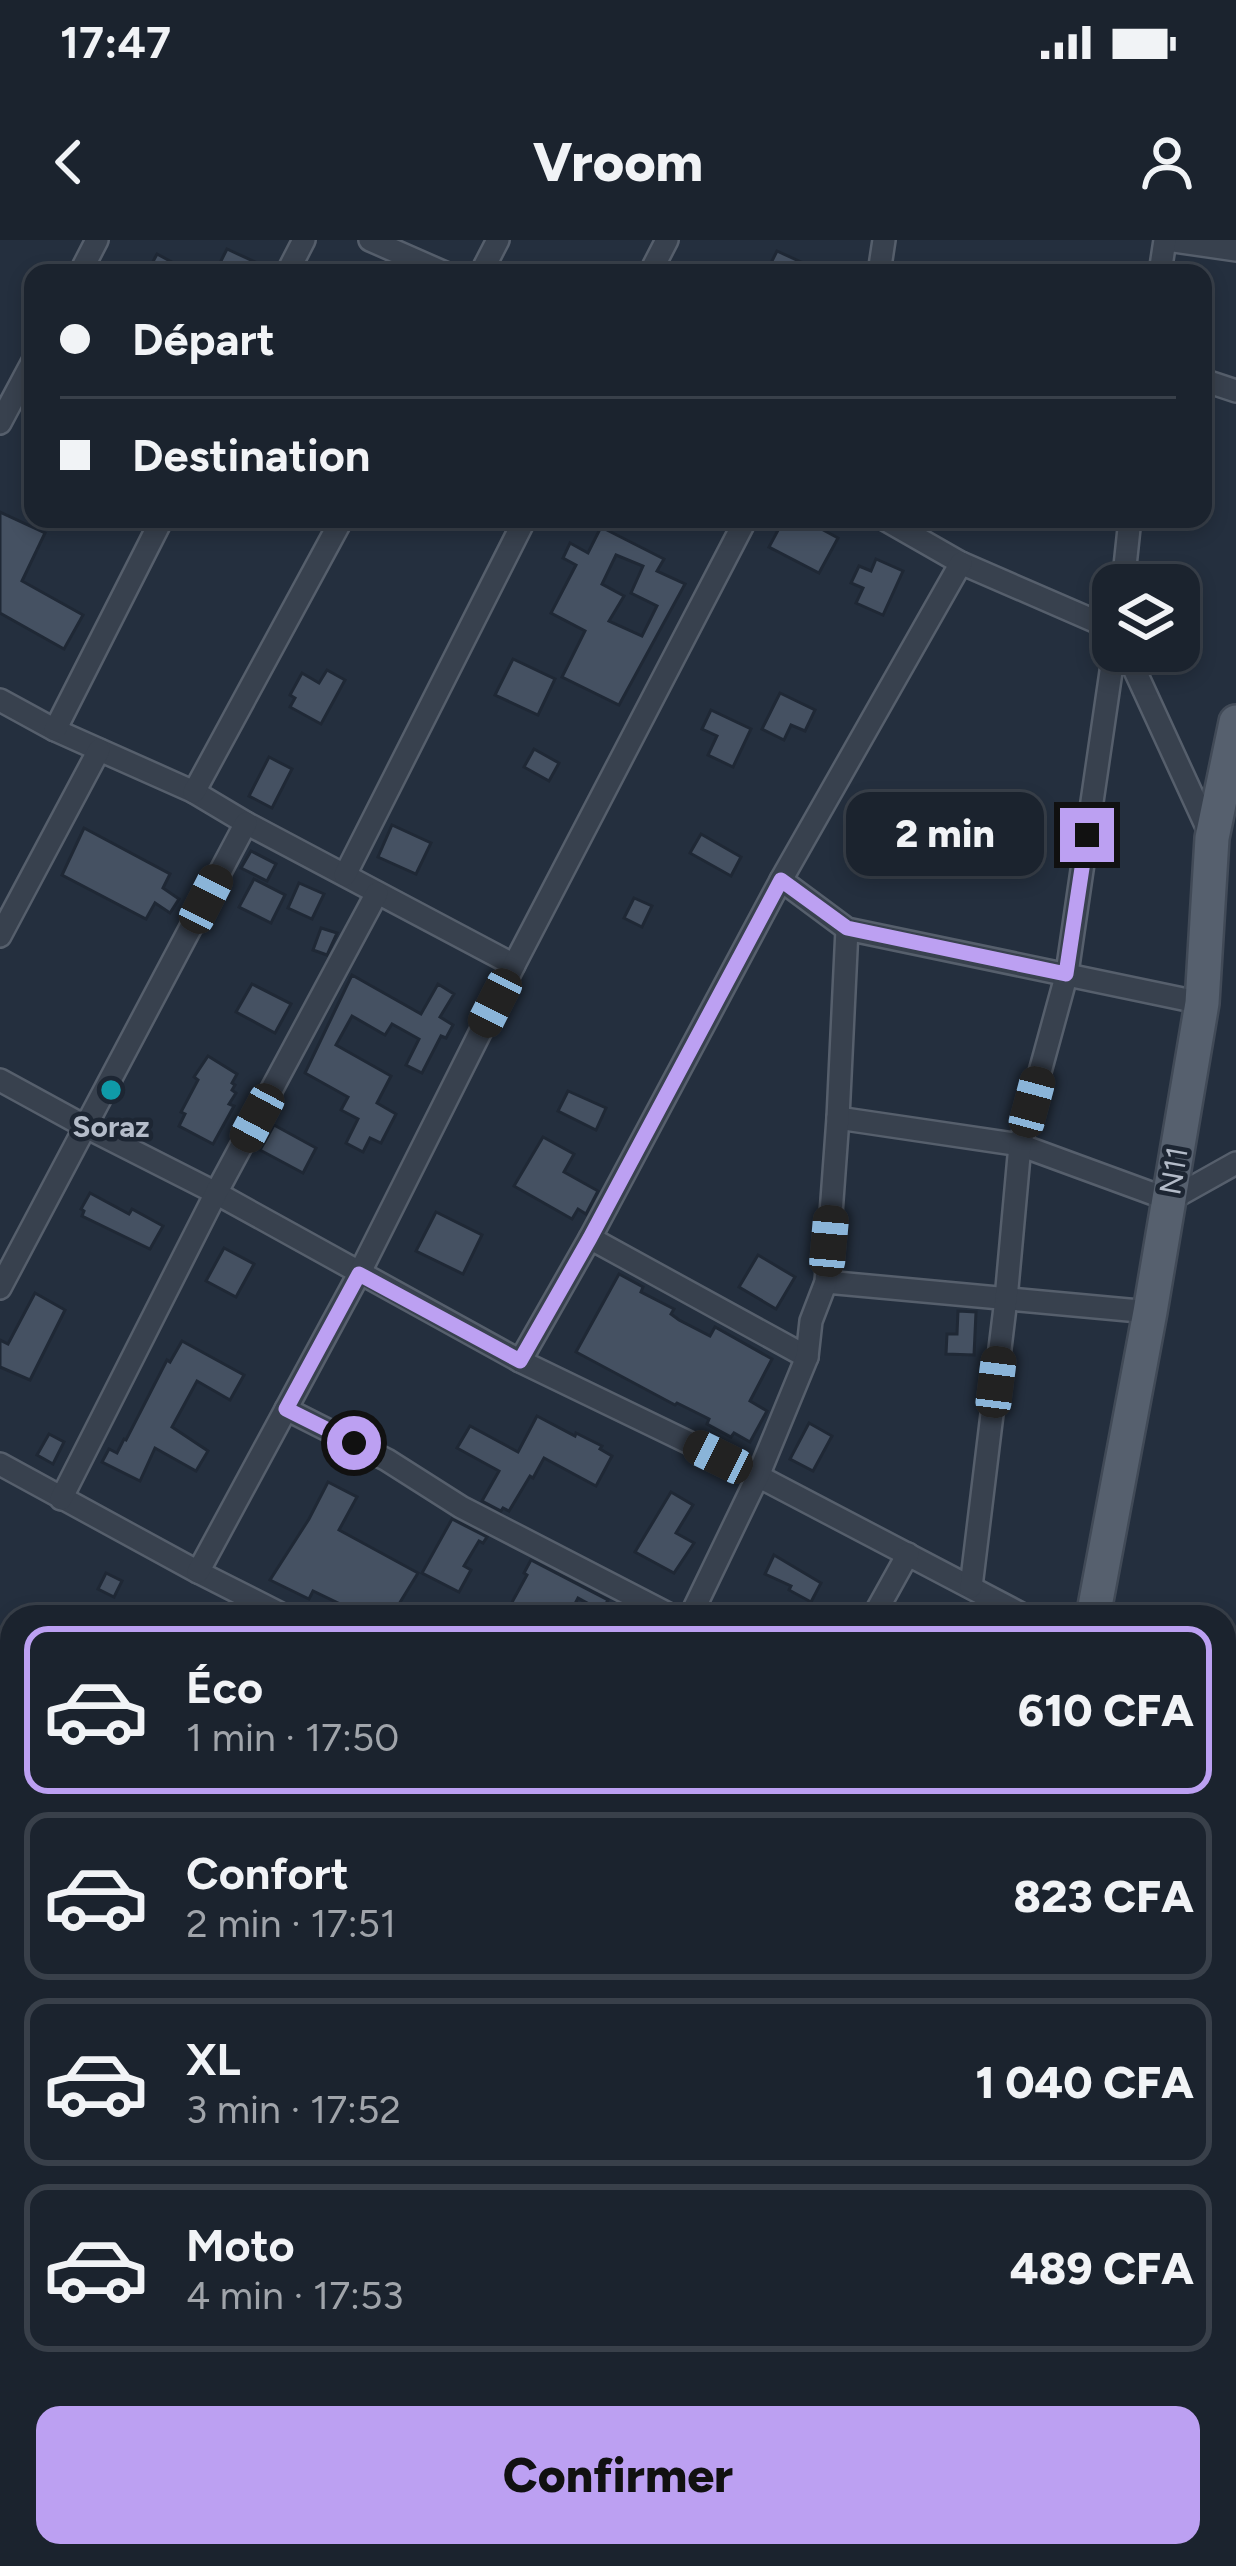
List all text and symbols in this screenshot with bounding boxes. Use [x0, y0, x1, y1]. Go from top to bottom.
text: 17:47 [60, 15, 171, 69]
icon: back [36, 129, 102, 195]
icon: person [1134, 129, 1200, 195]
text: Vroom [533, 130, 703, 195]
text: Départ [132, 312, 275, 366]
text: Destination [132, 428, 370, 482]
map controls [1092, 564, 1200, 672]
button: layers [1092, 564, 1200, 672]
callout: 2 min [847, 793, 1045, 877]
route end [1060, 808, 1114, 862]
text: 2 min [895, 810, 995, 857]
car [174, 859, 238, 939]
car [463, 963, 527, 1043]
car [1005, 1063, 1059, 1141]
marker: Soraz [98, 1077, 124, 1103]
car [224, 1078, 290, 1158]
place label: Soraz [72, 1108, 150, 1145]
street label: N11 [1151, 1144, 1196, 1198]
car [808, 1204, 850, 1278]
car [974, 1344, 1018, 1420]
route start [327, 1416, 381, 1470]
car [678, 1425, 758, 1489]
icon: car [42, 1656, 150, 1764]
text: Éco [186, 1660, 263, 1714]
text: 610 CFA [1018, 1683, 1194, 1737]
text: 1 min · 17:50 [186, 1714, 399, 1761]
icon: car [42, 1842, 150, 1950]
text: Confort [186, 1846, 349, 1900]
text: 823 CFA [1013, 1869, 1194, 1923]
text: 2 min · 17:51 [186, 1900, 396, 1947]
icon: car [42, 2028, 150, 2136]
text: XL [186, 2032, 241, 2086]
text: 1 040 CFA [976, 2055, 1194, 2109]
text: 3 min · 17:52 [186, 2086, 401, 2133]
icon: car [42, 2214, 150, 2322]
text: Moto [186, 2218, 295, 2272]
text: 489 CFA [1010, 2241, 1194, 2295]
text: 4 min · 17:53 [186, 2272, 404, 2319]
button: Confirmer [36, 2406, 1200, 2544]

